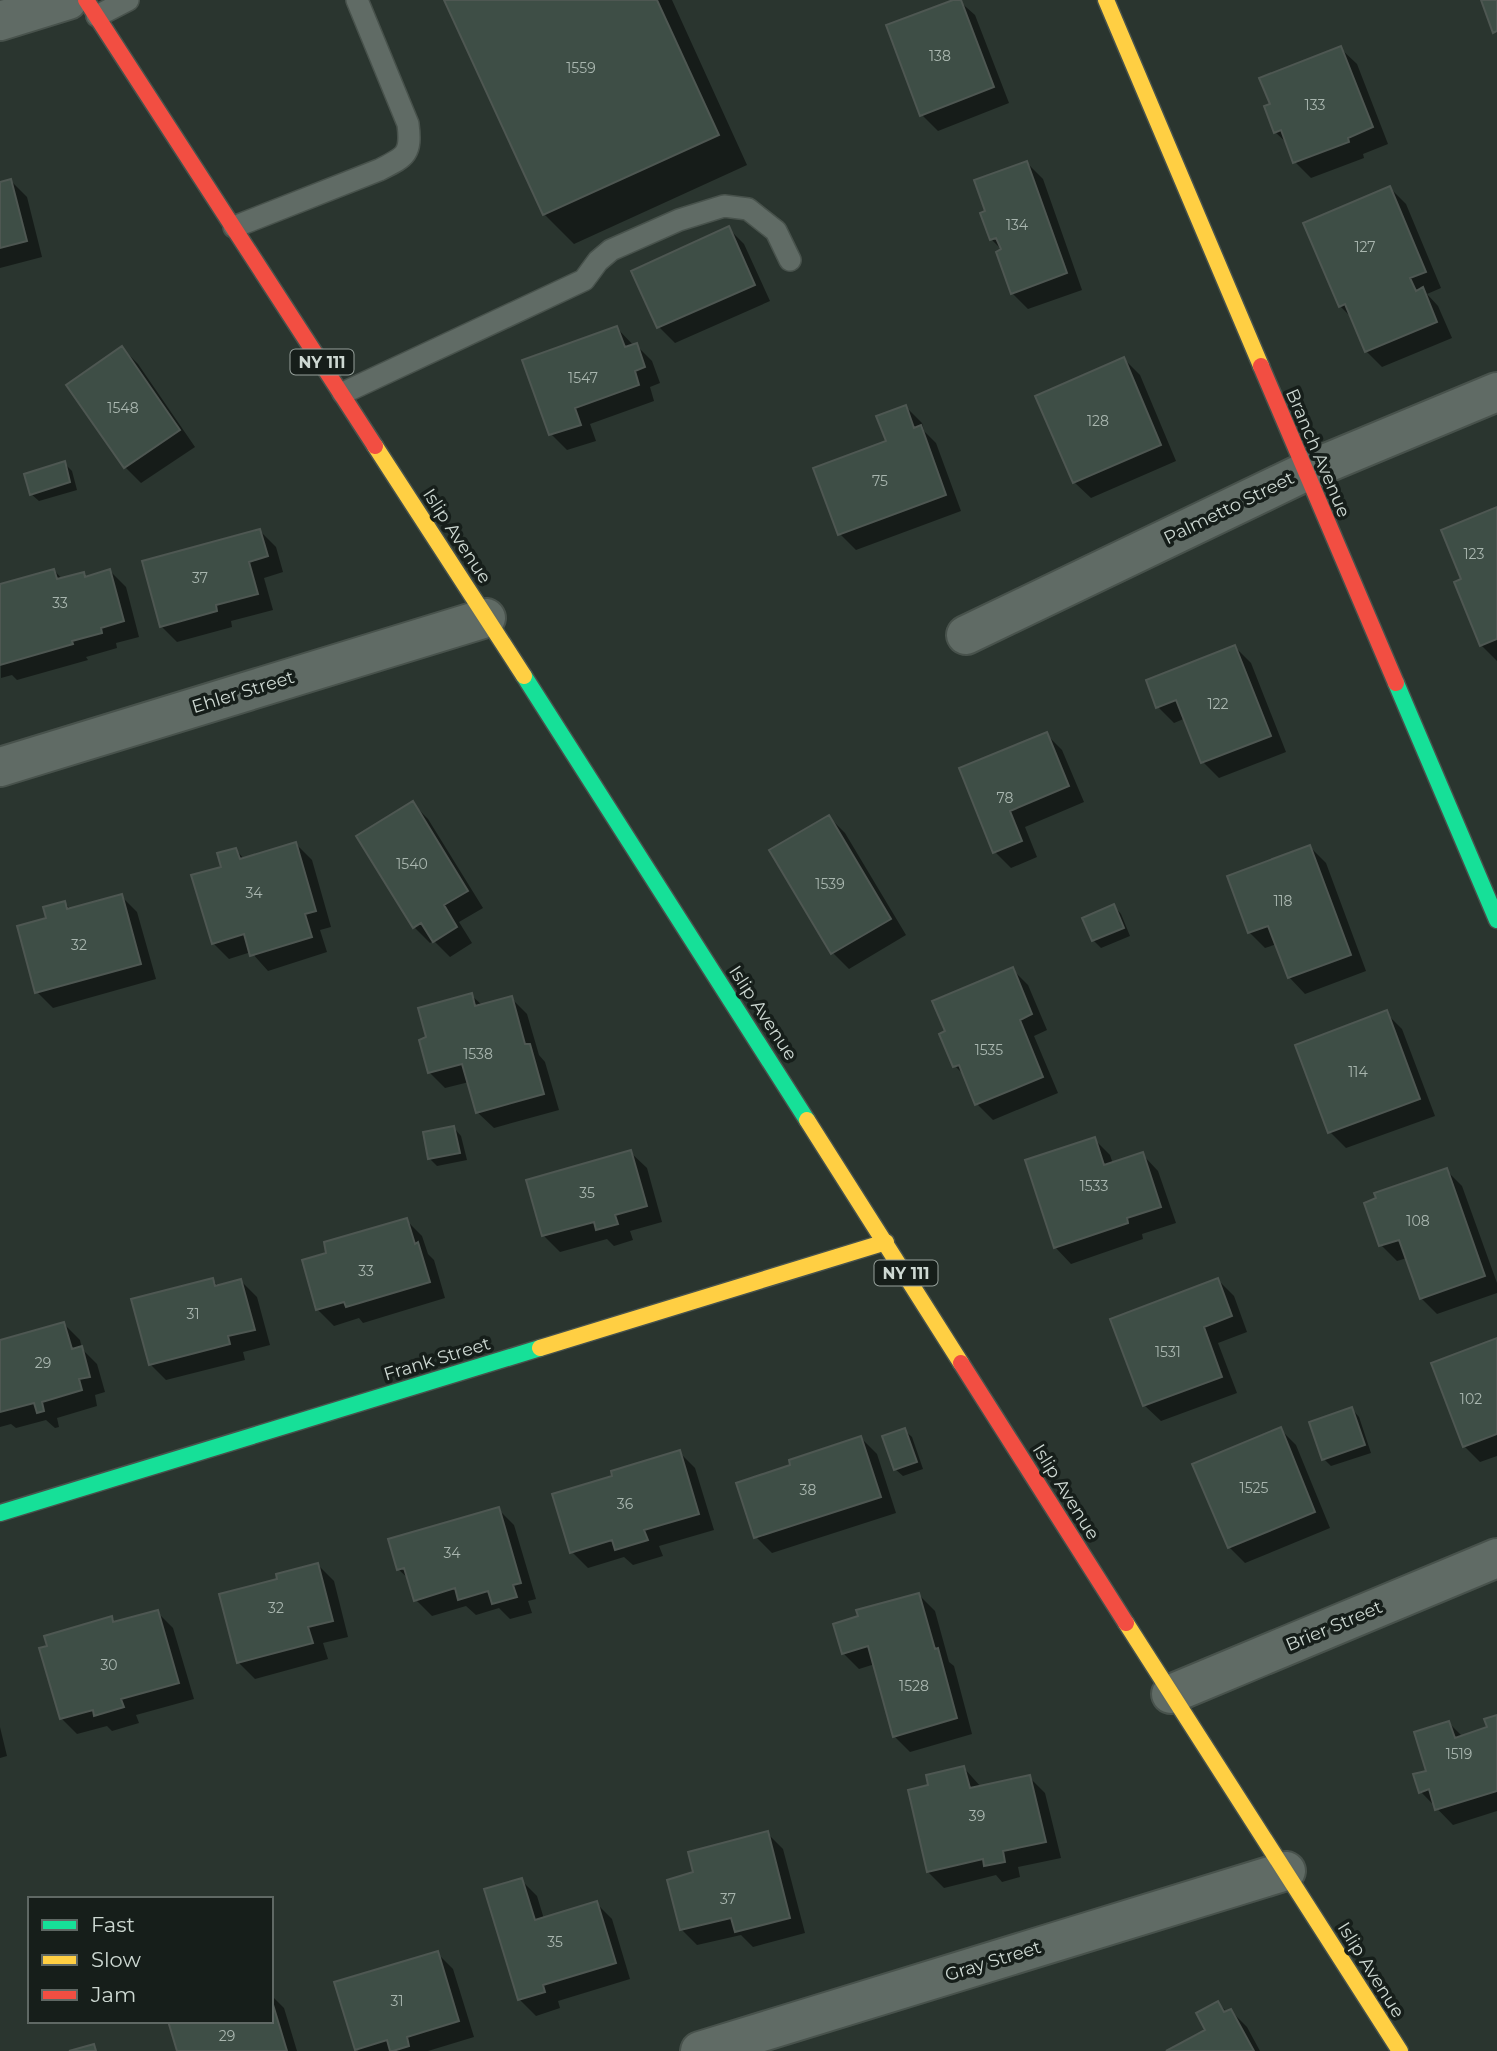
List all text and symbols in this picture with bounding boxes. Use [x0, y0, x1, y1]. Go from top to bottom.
house number: 138 [929, 47, 951, 65]
house number: 1559 [566, 59, 596, 77]
house number: 133 [1305, 96, 1325, 114]
house number: 134 [1006, 216, 1029, 234]
house number: 127 [1354, 238, 1376, 256]
road number: NY 111 [290, 350, 354, 374]
house number: 1547 [568, 369, 598, 387]
street label: Branch Avenue [1281, 385, 1355, 521]
house number: 1548 [107, 399, 139, 417]
house number: 128 [1087, 412, 1109, 430]
street label: Palmetto Street [1160, 467, 1298, 549]
house number: 75 [872, 472, 888, 490]
street label: Islip Avenue [418, 484, 496, 588]
house number: 123 [1464, 545, 1485, 563]
house number: 37 [192, 569, 208, 587]
house number: 33 [52, 594, 68, 612]
street label: Ehler Street [189, 666, 297, 718]
house number: 122 [1208, 695, 1229, 713]
house number: 78 [997, 789, 1014, 807]
house number: 1540 [396, 855, 428, 873]
house number: 1539 [815, 875, 845, 893]
house number: 34 [245, 884, 263, 902]
house number: 118 [1273, 892, 1293, 910]
house number: 32 [71, 936, 87, 954]
street label: Islip Avenue [724, 961, 802, 1065]
house number: 1535 [975, 1041, 1003, 1059]
house number: 1538 [463, 1045, 493, 1063]
house number: 114 [1348, 1063, 1368, 1081]
house number: 1533 [1080, 1177, 1108, 1195]
house number: 35 [579, 1184, 595, 1202]
house number: 108 [1406, 1212, 1430, 1230]
road number: NY 111 [874, 1260, 937, 1286]
house number: 33 [358, 1262, 374, 1280]
house number: 31 [187, 1305, 199, 1323]
street label: Frank Street [381, 1332, 493, 1386]
house number: 1531 [1155, 1343, 1181, 1361]
house number: 29 [35, 1354, 51, 1372]
house number: 102 [1460, 1390, 1482, 1408]
street label: Islip Avenue [1028, 1440, 1104, 1544]
house number: 1525 [1240, 1479, 1268, 1497]
house number: 38 [800, 1481, 816, 1499]
house number: 36 [617, 1495, 634, 1513]
house number: 34 [443, 1544, 461, 1562]
street label: Brier Street [1282, 1596, 1386, 1656]
house number: 32 [268, 1599, 284, 1617]
house number: 30 [100, 1656, 118, 1674]
house number: 1528 [899, 1677, 929, 1695]
house number: 1519 [1446, 1745, 1472, 1763]
house number: 39 [969, 1807, 985, 1825]
house number: 37 [720, 1890, 736, 1908]
legend [28, 1897, 273, 2023]
text: Fast [91, 1912, 135, 1937]
street label: Islip Avenue [1333, 1918, 1409, 2022]
house number: 35 [547, 1933, 563, 1951]
street label: Gray Street [942, 1936, 1044, 1986]
text: Slow [91, 1947, 141, 1972]
text: Jam [90, 1982, 136, 2007]
house number: 31 [391, 1992, 403, 2010]
house number: 29 [219, 2027, 235, 2045]

